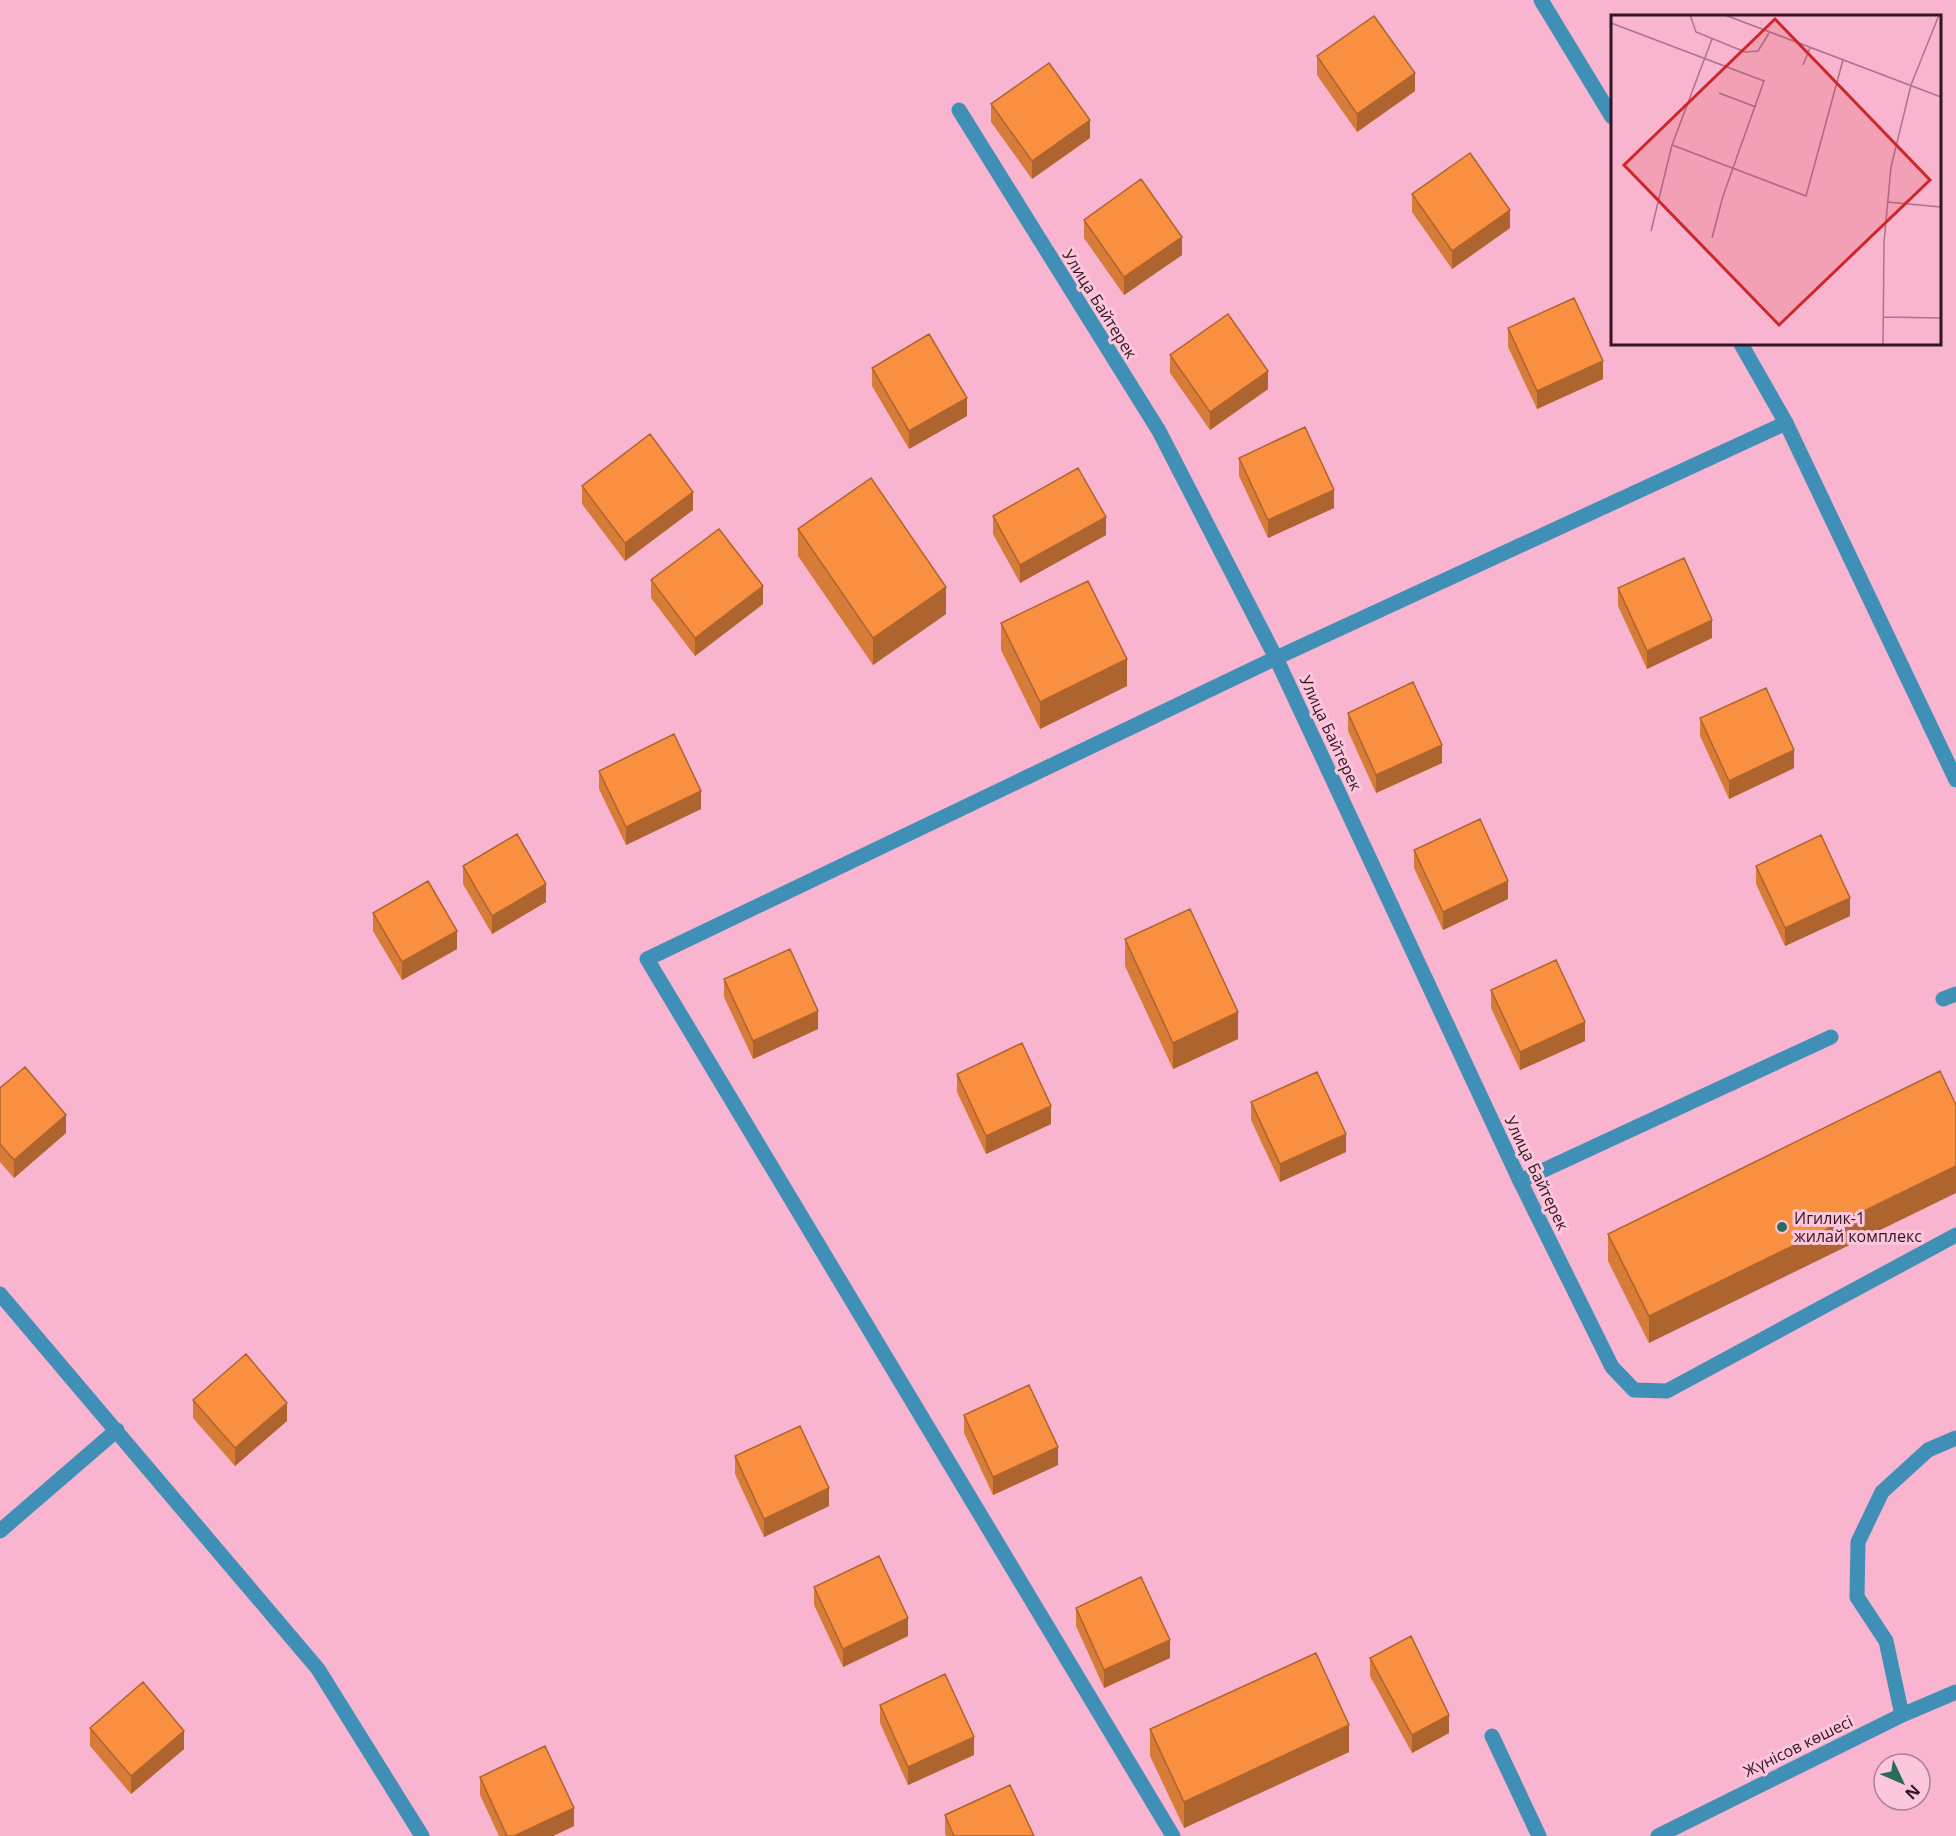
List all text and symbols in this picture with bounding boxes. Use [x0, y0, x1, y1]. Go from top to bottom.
inset map [1611, 15, 1941, 345]
street label: Улица Байтерек [1058, 245, 1143, 363]
street label: Улица Байтерек [1295, 672, 1368, 795]
street label: Улица Байтерек [1500, 1112, 1575, 1235]
place label: Игилик-1 жилай комплекс [1794, 1207, 1922, 1247]
marker: Игилик-1 жилай комплекс [1775, 1220, 1789, 1234]
street label: Жүнісов көшесі [1740, 1710, 1856, 1782]
north arrow [1872, 1752, 1932, 1812]
text: N [1900, 1780, 1925, 1805]

